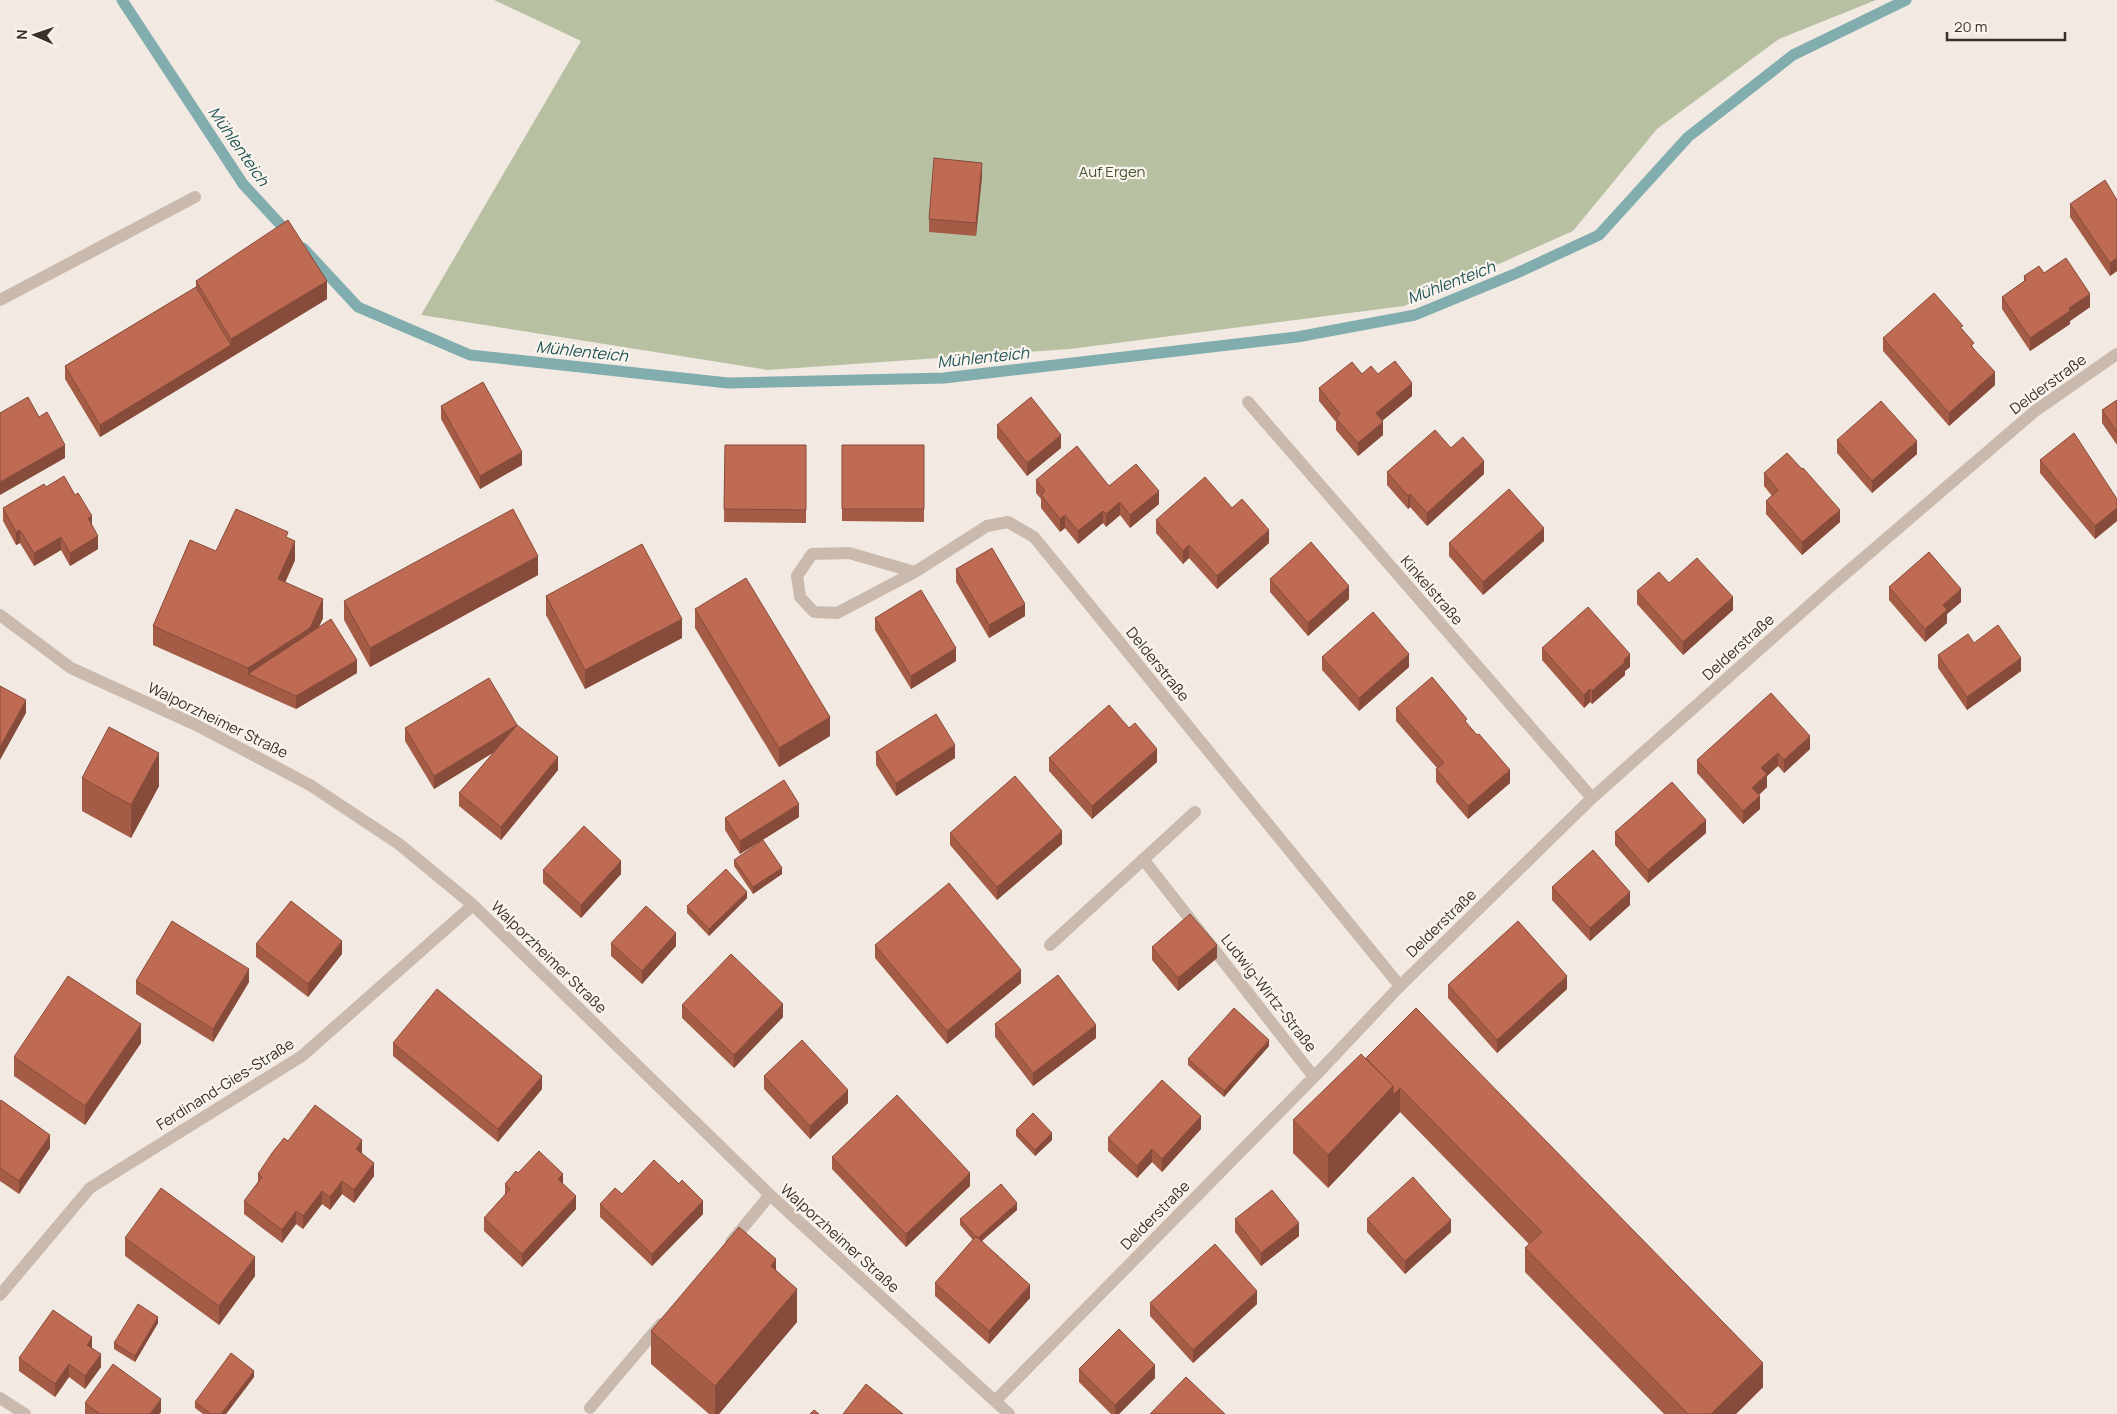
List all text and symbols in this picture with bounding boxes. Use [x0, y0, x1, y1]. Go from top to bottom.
north arrow [10, 10, 60, 60]
scale bar [1947, 10, 2064, 42]
text: 20 m [1954, 16, 1987, 37]
text: N [12, 29, 31, 40]
water label: Mühlenteich [204, 102, 275, 191]
park label: Auf Ergen [1079, 161, 1145, 182]
water label: Mühlenteich [1404, 255, 1499, 309]
water label: Mühlenteich [535, 335, 630, 367]
water label: Mühlenteich [936, 341, 1031, 373]
street label: Delderstraße [2005, 349, 2091, 419]
street label: Kinkelstraße [1396, 551, 1468, 629]
street label: Delderstraße [1697, 609, 1779, 685]
street label: Delderstraße [1121, 622, 1195, 706]
street label: Walporzheimer Straße [144, 677, 292, 763]
street label: Delderstraße [1401, 884, 1481, 962]
street label: Walporzheimer Straße [486, 896, 612, 1018]
street label: Ludwig-Wirtz-Straße [1216, 930, 1322, 1057]
street label: Ferdinand-Gies-Straße [152, 1033, 298, 1135]
street label: Delderstraße [1116, 1176, 1194, 1254]
street label: Walporzheimer Straße [776, 1179, 904, 1297]

